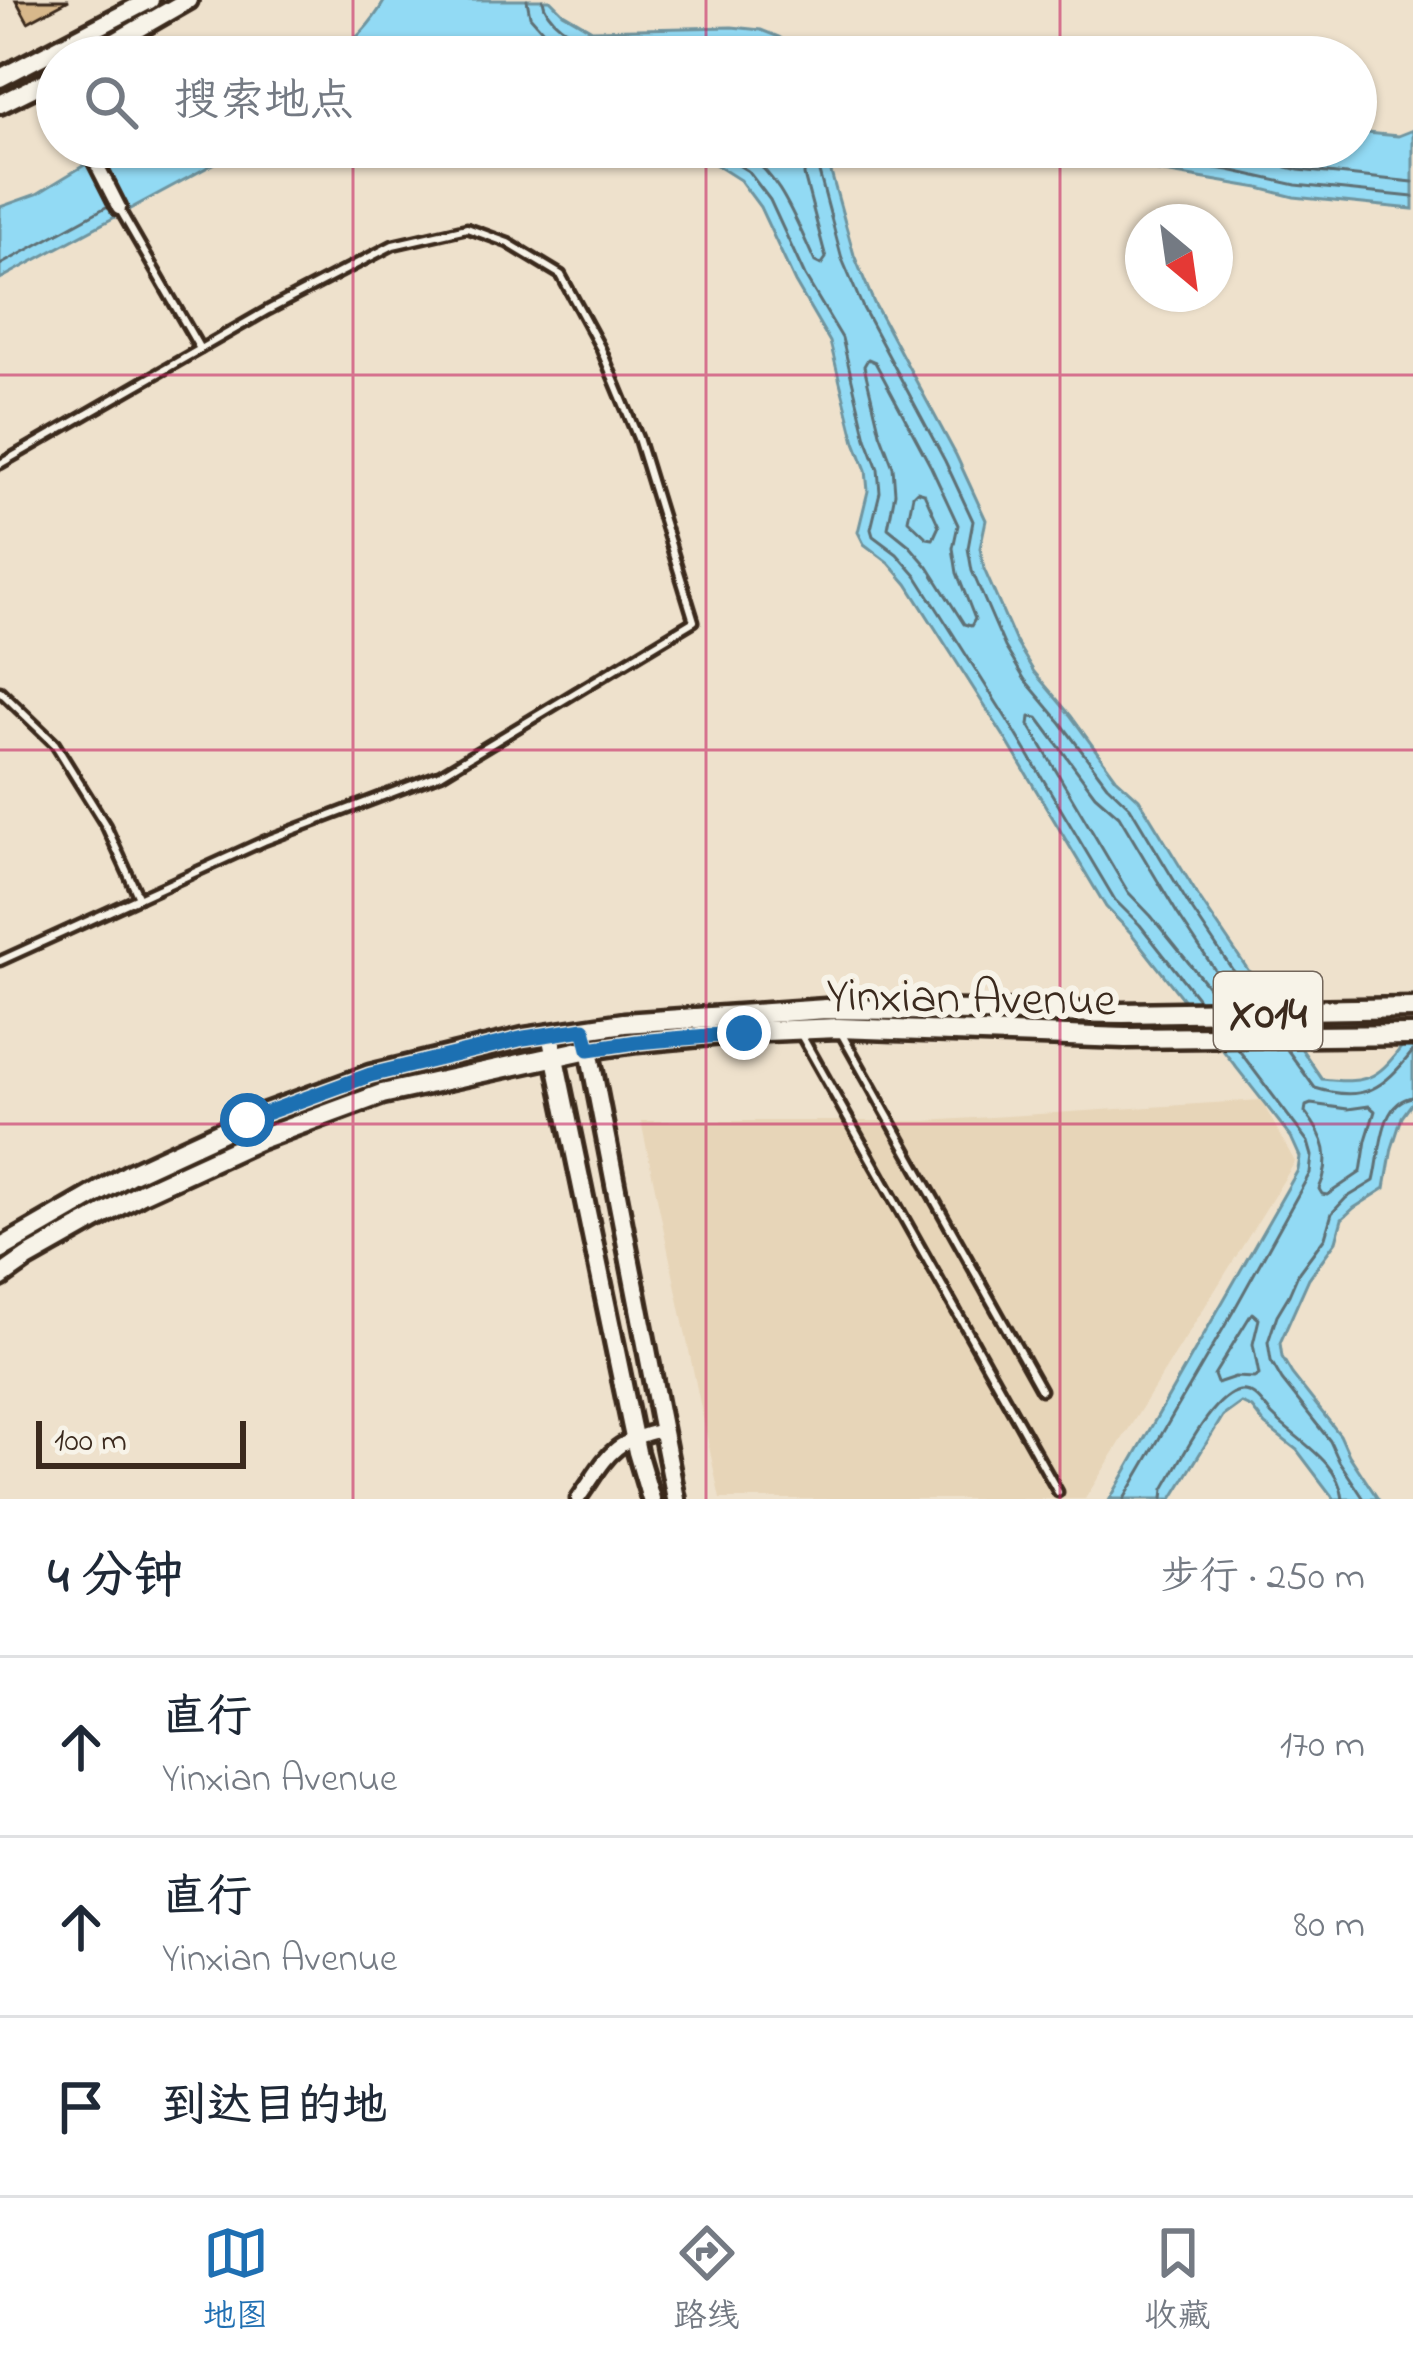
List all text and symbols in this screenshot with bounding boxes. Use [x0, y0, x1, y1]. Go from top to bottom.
search box [36, 36, 1377, 168]
icon: search [78, 69, 144, 135]
text: 搜索地点 [174, 70, 354, 136]
north arrow [1125, 204, 1233, 312]
street label: Yinxian Avenue [826, 962, 1117, 1038]
road number: X014 [1214, 972, 1322, 1050]
route end [717, 1006, 771, 1060]
route start [220, 1093, 274, 1147]
scale bar [36, 1415, 246, 1468]
text: 100 m [54, 1418, 127, 1466]
text: 4 分钟 [48, 1541, 184, 1616]
text: 步行 · 250 m [1161, 1550, 1365, 1607]
text: 直行 [162, 1686, 252, 1752]
icon: ahead [48, 1714, 114, 1780]
text: 170 m [1280, 1718, 1365, 1775]
text: Yinxian Avenue [162, 1752, 397, 1809]
text: 直行 [162, 1866, 252, 1932]
icon: ahead [48, 1894, 114, 1960]
text: 80 m [1294, 1898, 1365, 1955]
text: Yinxian Avenue [162, 1932, 397, 1989]
icon: arrive [48, 2074, 114, 2140]
text: 到达目的地 [162, 2075, 387, 2141]
tab: 地图 [203, 2220, 269, 2342]
tab: 路线 [674, 2220, 740, 2342]
tab: 收藏 [1145, 2220, 1211, 2342]

